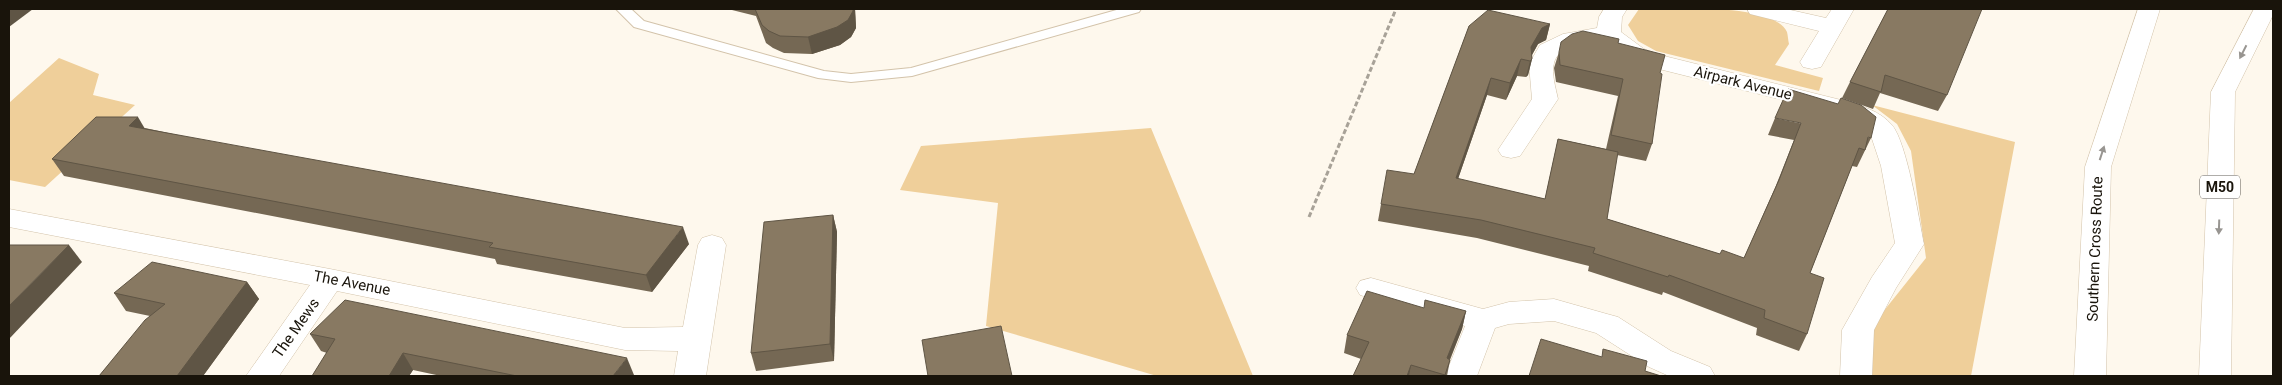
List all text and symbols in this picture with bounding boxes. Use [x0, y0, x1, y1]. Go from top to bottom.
one-way arrow [2239, 45, 2247, 59]
street label: Airpark Avenue [1692, 62, 1794, 104]
one-way arrow [2099, 146, 2106, 161]
street label: Southern Cross Route [2083, 176, 2107, 322]
road number: M50 [2200, 176, 2240, 198]
one-way arrow [2215, 219, 2223, 235]
street label: The Avenue [312, 267, 392, 299]
street label: The Mews [269, 295, 323, 361]

